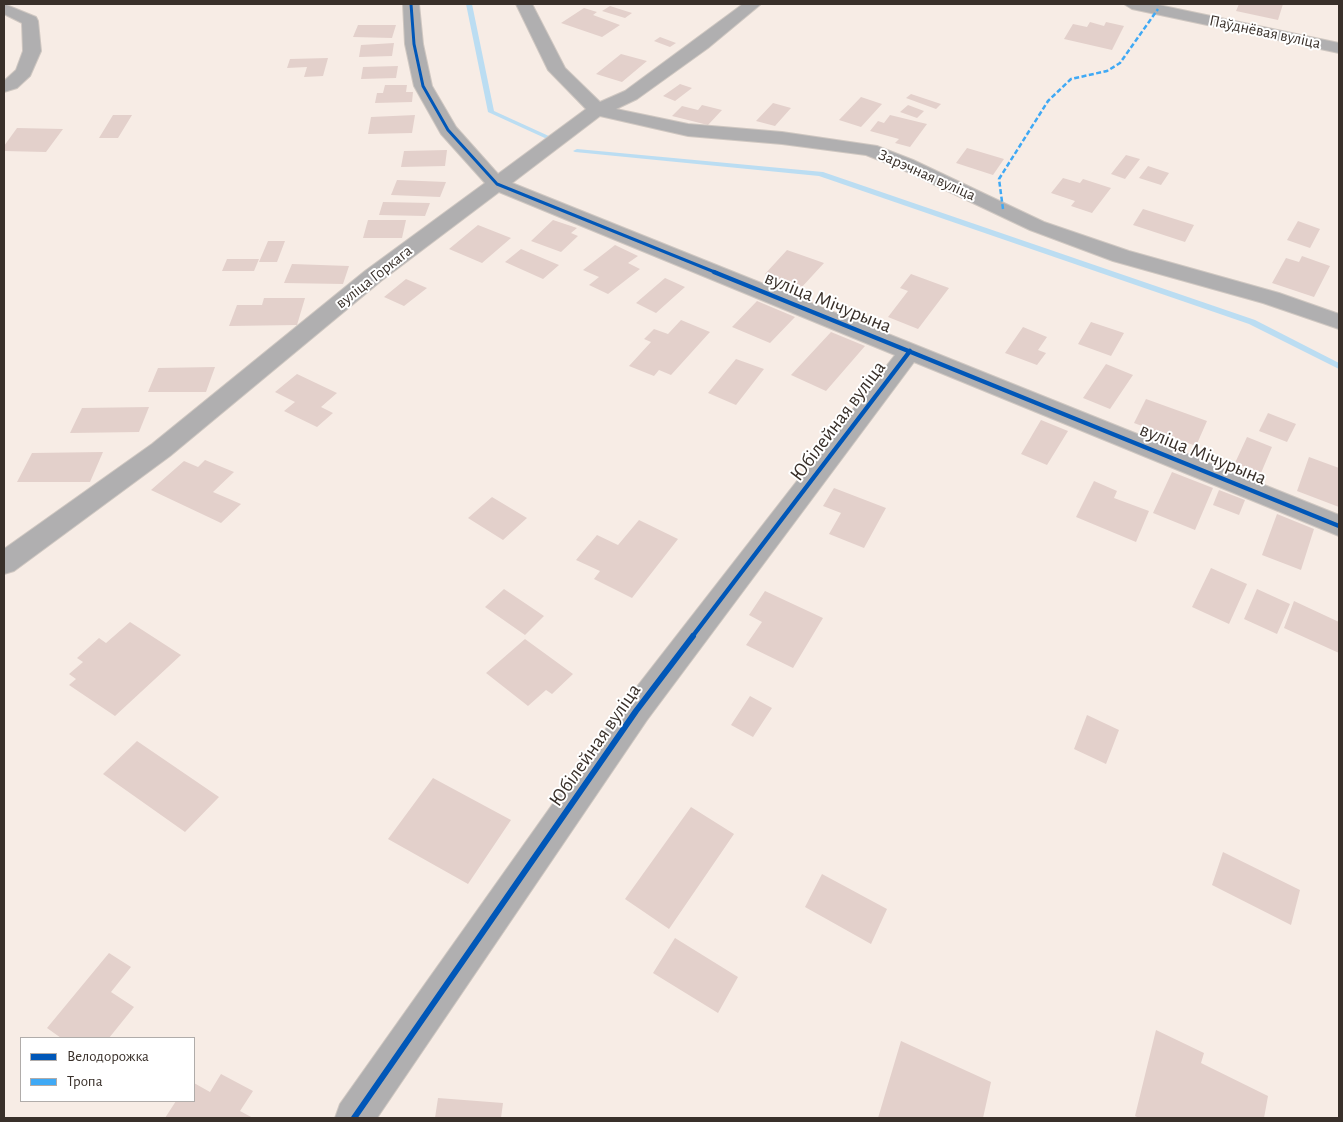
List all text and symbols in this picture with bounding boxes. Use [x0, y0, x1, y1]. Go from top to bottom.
street label: Паўднёвая вуліца [1208, 11, 1322, 53]
street label: Зарэчная вуліца [875, 145, 979, 205]
street label: вуліца Горкага [332, 241, 416, 313]
street label: вуліца Мічурына [761, 266, 895, 338]
street label: Юбілейная вуліца [785, 356, 891, 486]
street label: вуліца Мічурына [1136, 418, 1270, 490]
street label: Юбілейная вуліца [544, 679, 646, 811]
legend [20, 1037, 195, 1102]
text: Велодорожка [67, 1049, 149, 1064]
text: Тропа [67, 1074, 103, 1089]

